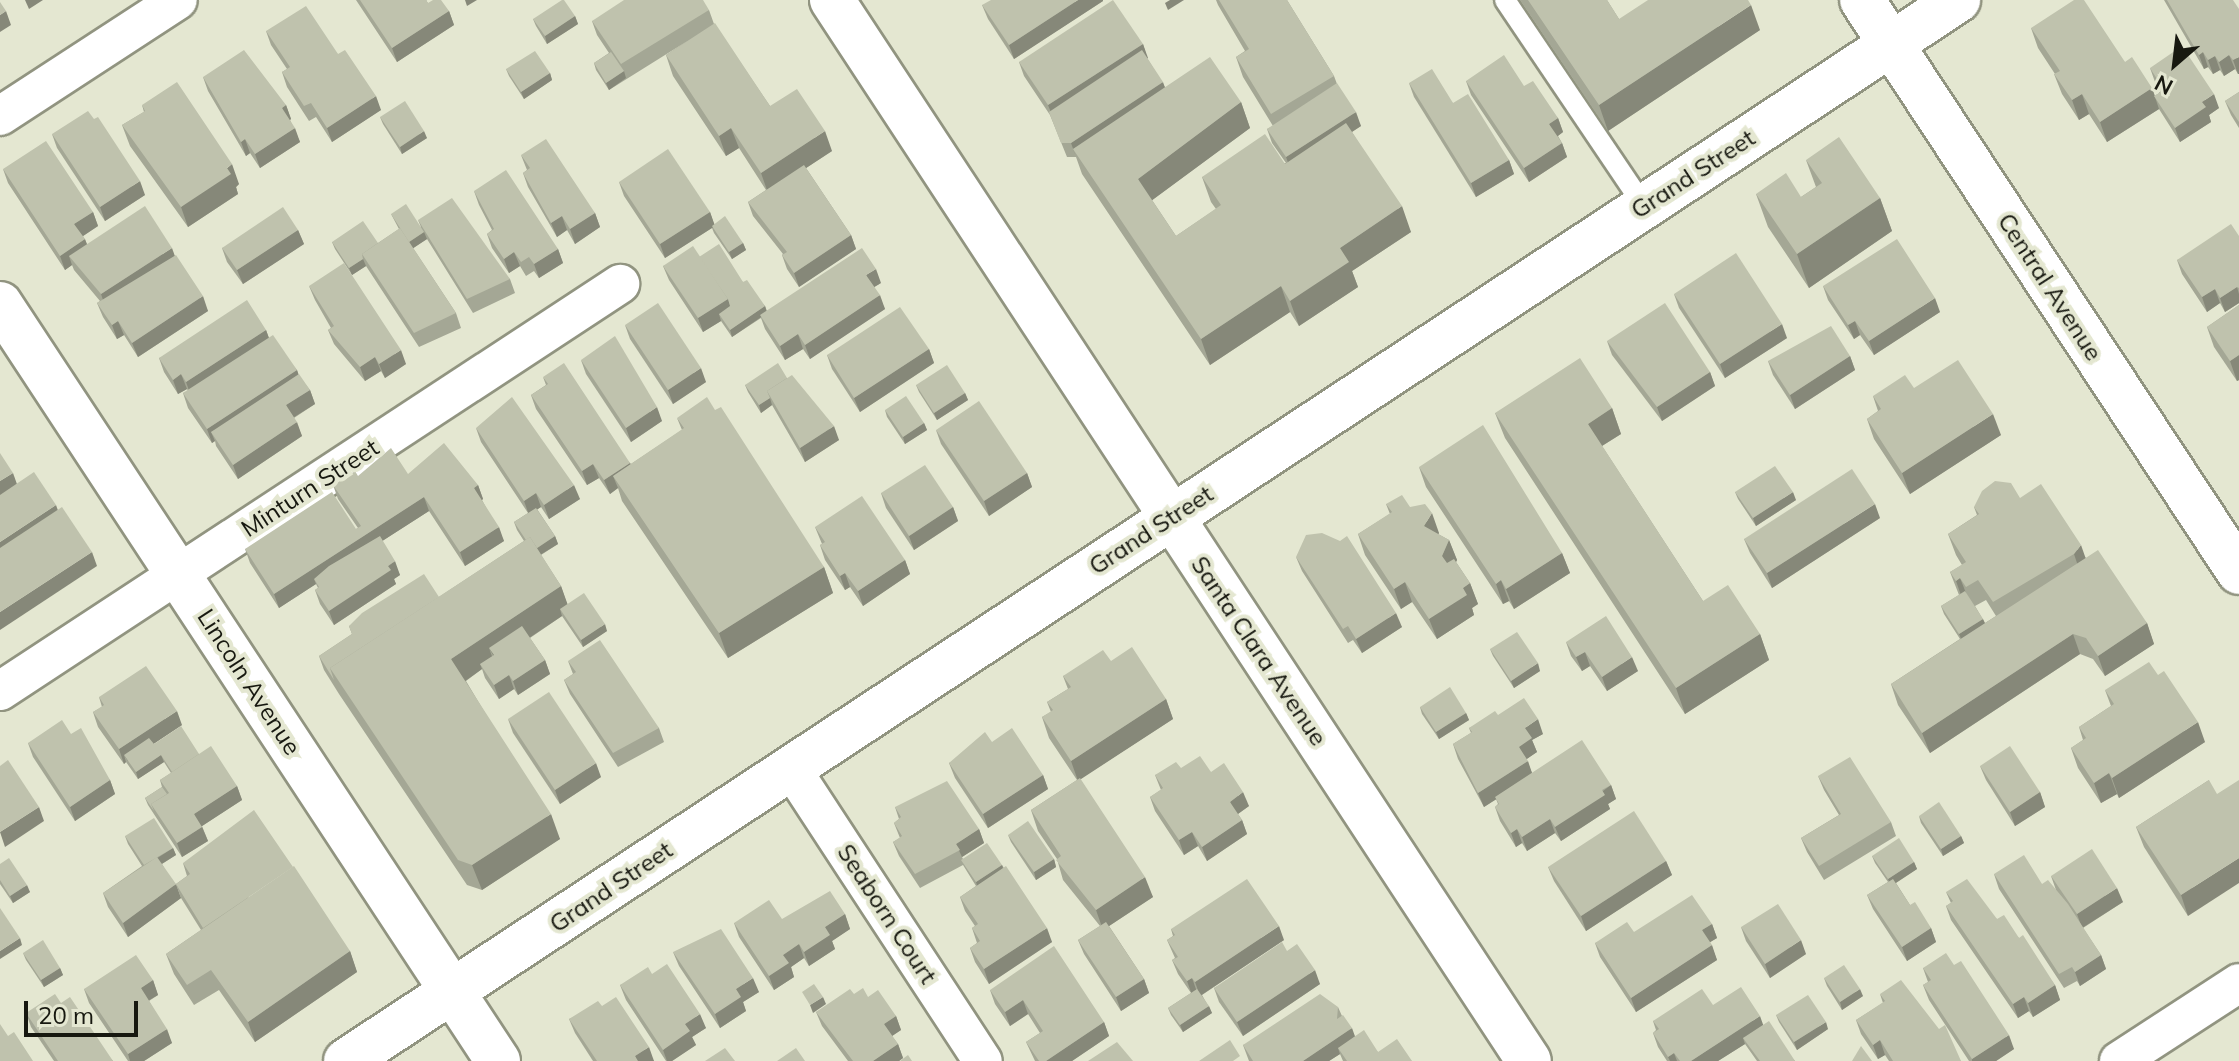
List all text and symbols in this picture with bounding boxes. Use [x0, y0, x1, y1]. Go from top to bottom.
north arrow [2135, 24, 2215, 104]
text: N [2150, 69, 2178, 101]
street label: Grand Street [1626, 123, 1760, 225]
street label: Central Avenue [1992, 208, 2108, 366]
street label: Minturn Street [236, 433, 384, 543]
street label: Grand Street [1084, 479, 1218, 581]
street label: Santa Clara Avenue [1185, 551, 1333, 751]
street label: Lincoln Avenue [191, 604, 307, 760]
street label: Grand Street [544, 835, 678, 939]
street label: Seaborn Court [831, 839, 943, 989]
scale bar [28, 985, 142, 1035]
text: 20 m [38, 1000, 94, 1030]

